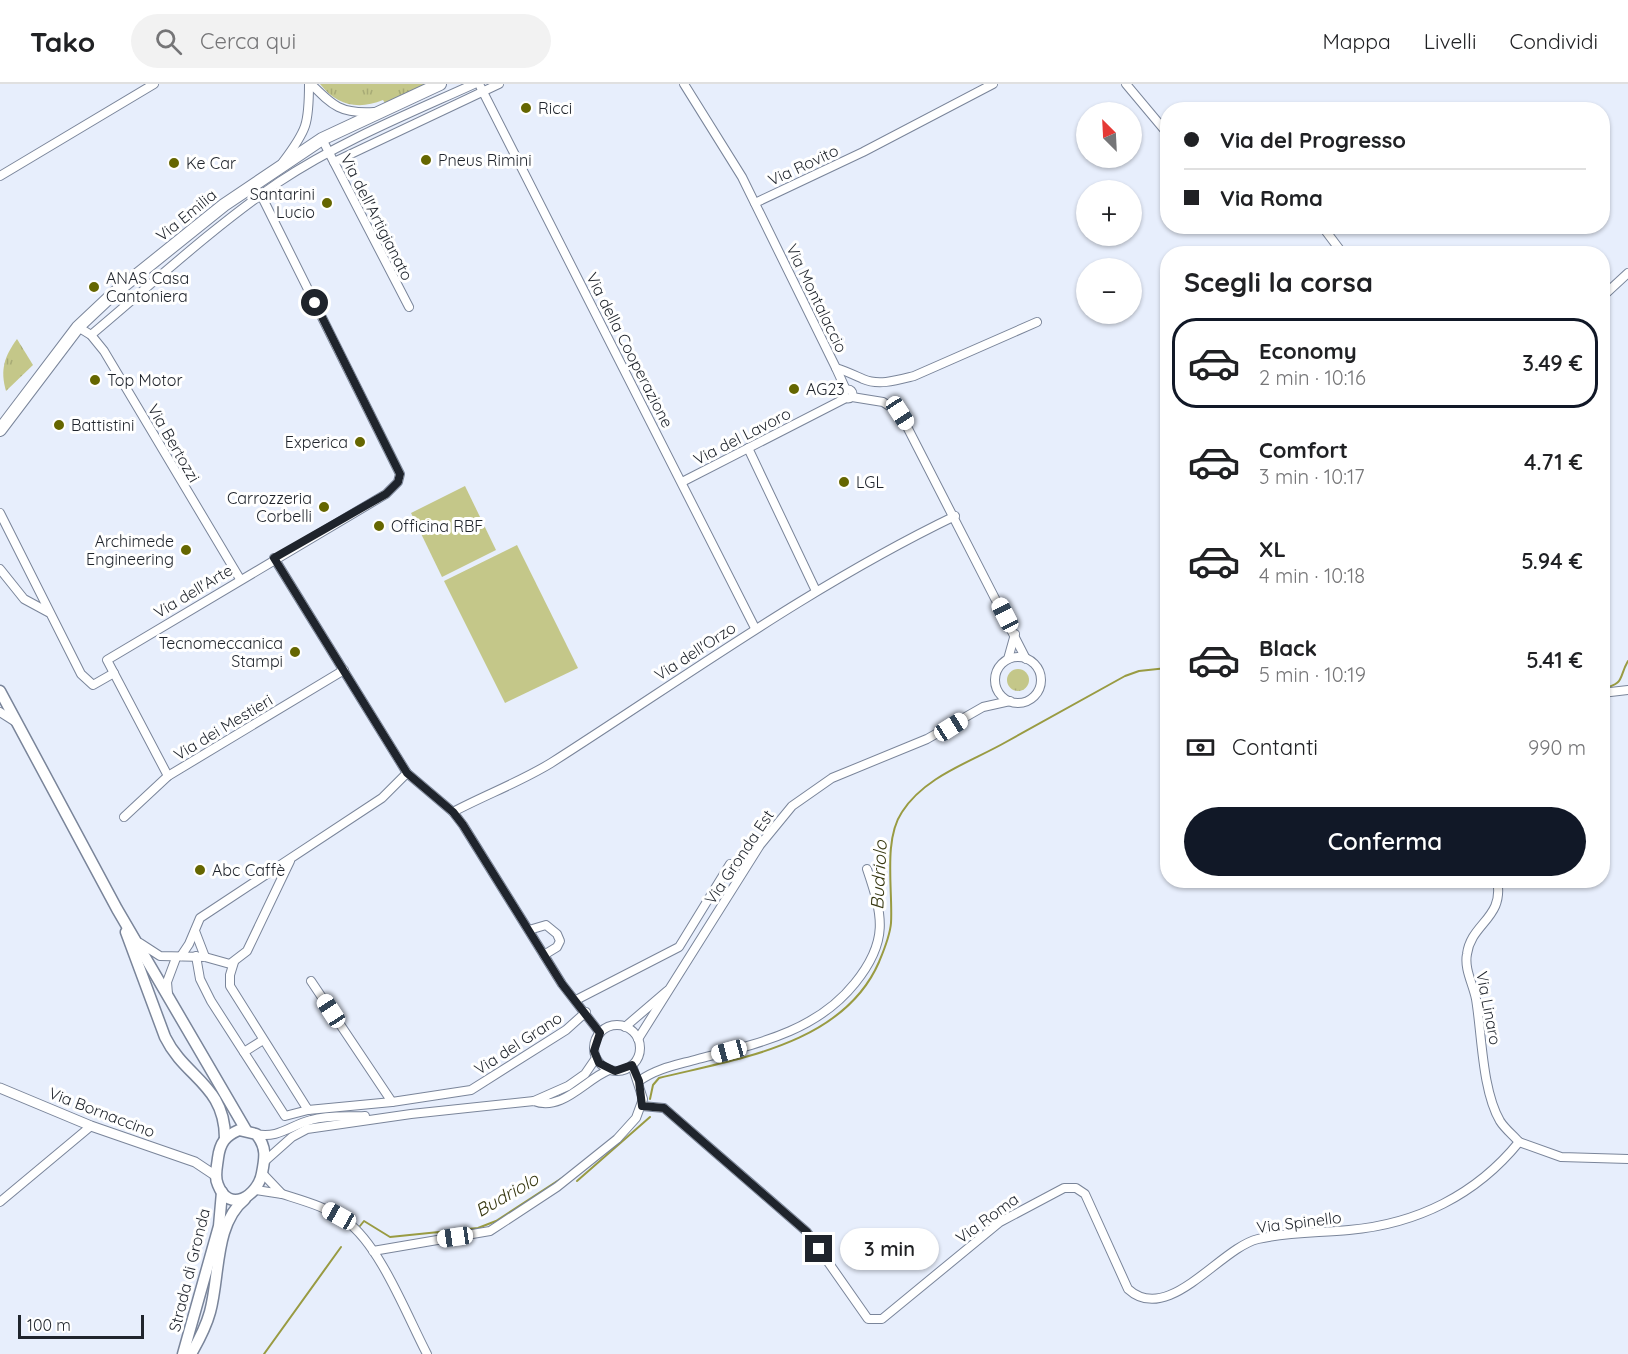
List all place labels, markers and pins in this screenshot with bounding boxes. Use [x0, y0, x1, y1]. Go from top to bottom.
place label: Ricci [538, 98, 572, 118]
marker: Ricci [519, 101, 533, 115]
place label: Pneus Rimini [438, 150, 532, 170]
place label: Ke Car [186, 153, 236, 173]
marker: Pneus Rimini [419, 153, 433, 167]
marker: Ke Car [167, 156, 181, 170]
place label: Santarini Lucio [250, 184, 315, 222]
marker: Santarini Lucio [320, 196, 334, 210]
place label: ANAS Casa Cantoniera [106, 268, 189, 306]
marker: ANAS Casa Cantoniera [87, 280, 101, 294]
place label: Top Motor [107, 370, 183, 390]
marker: Top Motor [88, 373, 102, 387]
place label: AG23 [806, 379, 845, 399]
marker: AG23 [787, 382, 801, 396]
place label: Battistini [71, 415, 134, 435]
marker: Battistini [52, 418, 66, 432]
place label: Experica [285, 432, 348, 452]
marker: Experica [353, 435, 367, 449]
place label: LGL [856, 472, 884, 492]
marker: LGL [837, 475, 851, 489]
place label: Carrozzeria Corbelli [227, 488, 312, 526]
marker: Carrozzeria Corbelli [317, 500, 331, 514]
place label: Officina RBF [391, 516, 483, 536]
marker: Officina RBF [372, 519, 386, 533]
place label: Archimede Engineering [86, 531, 174, 569]
marker: Archimede Engineering [179, 543, 193, 557]
place label: Tecnomeccanica Stampi [158, 633, 283, 671]
marker: Tecnomeccanica Stampi [288, 645, 302, 659]
place label: Abc Caffè [212, 860, 285, 880]
marker: Abc Caffè [193, 863, 207, 877]

